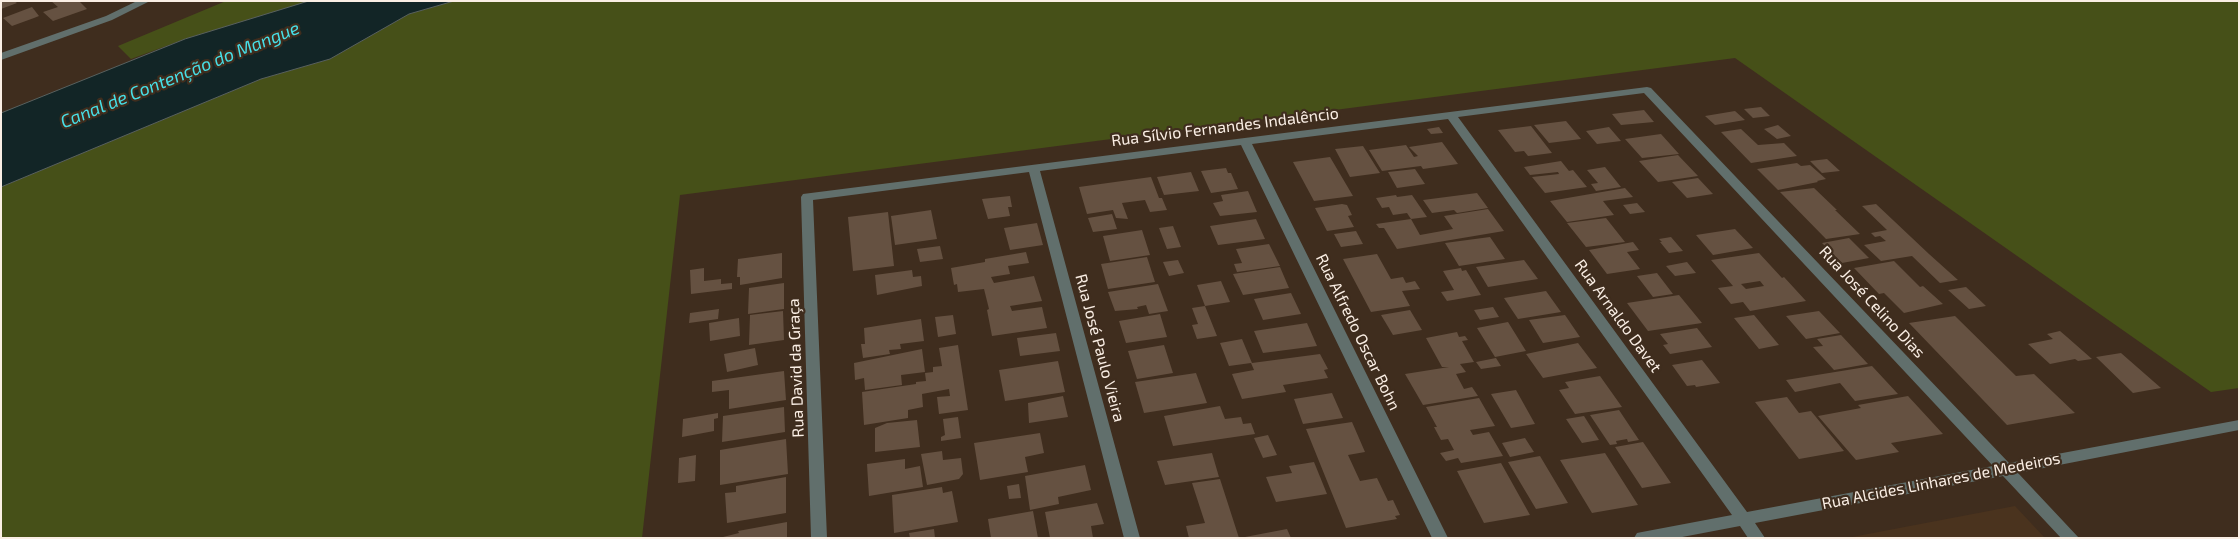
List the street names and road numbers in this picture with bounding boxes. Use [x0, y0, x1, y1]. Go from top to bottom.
street label: Rua Sílvio Fernandes Indalêncio [1110, 104, 1340, 150]
street label: Rua José Celino Dias [1815, 242, 1929, 362]
street label: Rua Alfredo Oscar Bohn [1312, 251, 1404, 413]
street label: Rua Arnaldo Davet [1571, 256, 1665, 376]
street label: Rua José Paulo Vieira [1071, 272, 1129, 424]
street label: Rua David da Graça [784, 298, 808, 438]
street label: Rua Alcides Linhares de Medeiros [1820, 448, 2062, 514]

